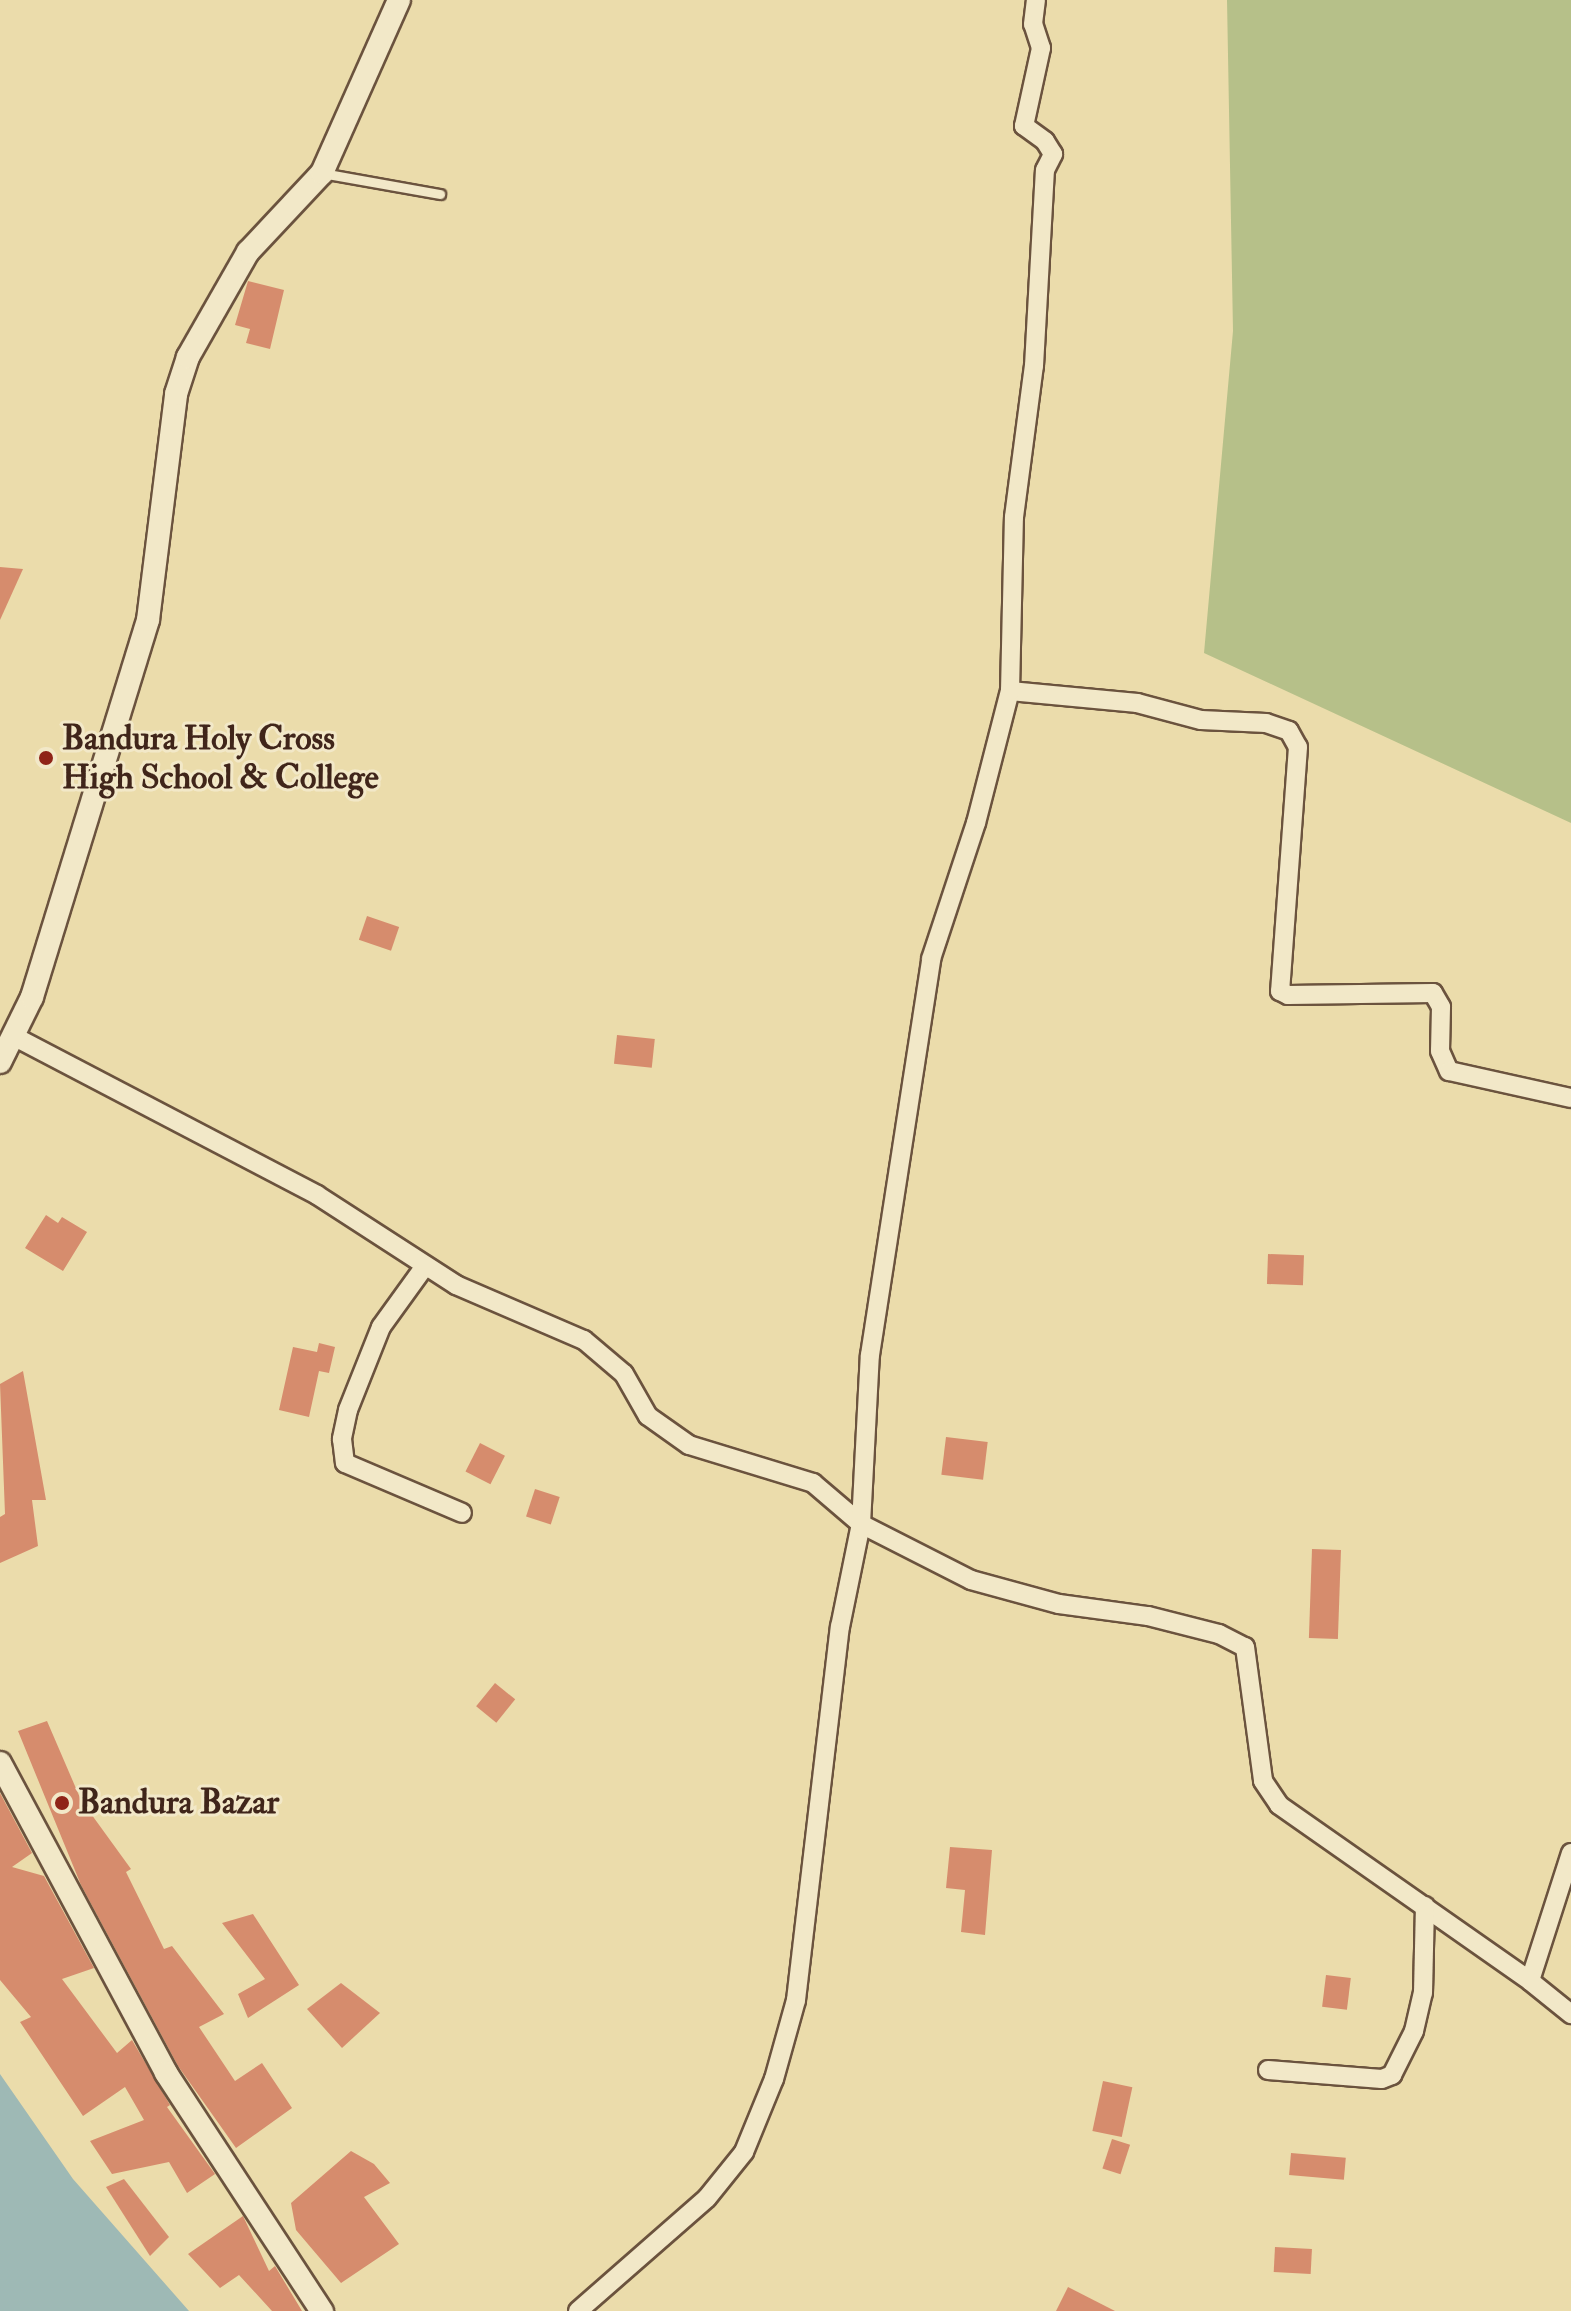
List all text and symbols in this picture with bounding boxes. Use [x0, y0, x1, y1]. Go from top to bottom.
place label: Bandura Holy Cross High School & College [62, 718, 379, 798]
marker: Bandura Holy Cross High School & College [37, 749, 55, 767]
place label: Bandura Bazar [78, 1783, 279, 1823]
marker: Bandura Bazar [53, 1794, 71, 1812]

